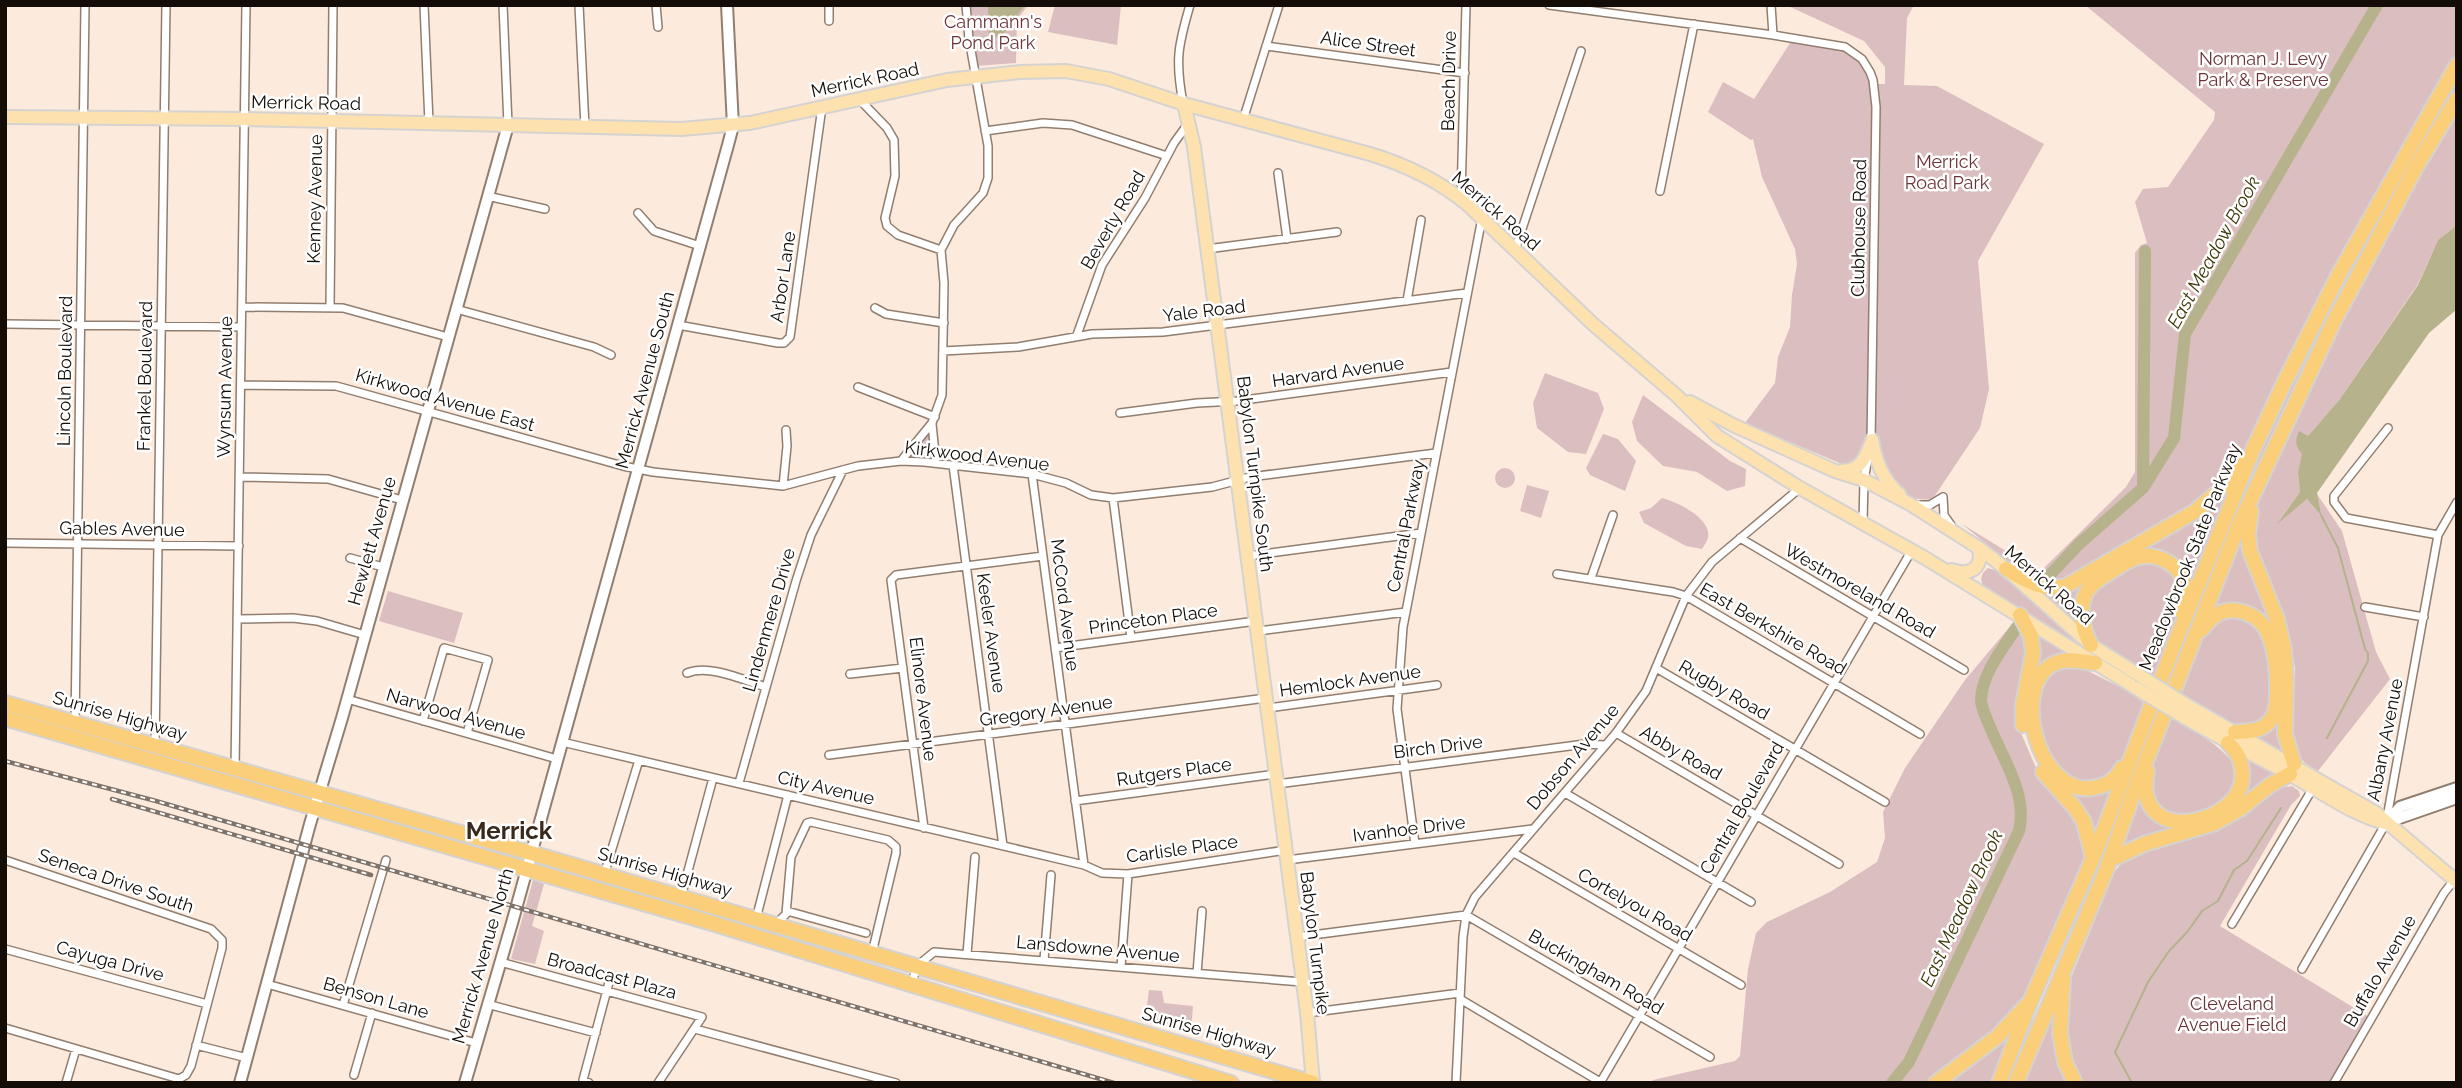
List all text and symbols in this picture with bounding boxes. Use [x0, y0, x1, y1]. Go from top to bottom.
park label: Cammann's Pond Park [944, 11, 1042, 53]
street label: Alice Street [1319, 26, 1417, 61]
street label: Beach Drive [1437, 30, 1460, 131]
park label: Norman J. Levy Park & Preserve [2197, 48, 2329, 90]
street label: Merrick Road [809, 58, 921, 101]
street label: Merrick Road [251, 91, 361, 114]
street label: Kenney Avenue [303, 134, 326, 264]
park label: Merrick Road Park [1905, 151, 1990, 193]
street label: Clubhouse Road [1847, 159, 1870, 297]
street label: Beverly Road [1076, 167, 1149, 273]
street label: Merrick Road [1448, 167, 1545, 255]
water label: East Meadow Brook [2162, 172, 2264, 332]
street label: Arbor Lane [766, 229, 799, 324]
street label: Merrick Avenue South [611, 289, 678, 471]
street label: Yale Road [1161, 295, 1246, 326]
street label: Lincoln Boulevard [53, 296, 76, 446]
street label: Frankel Boulevard [133, 301, 156, 451]
street label: Wynsum Avenue [213, 315, 236, 458]
street label: Harvard Avenue [1271, 352, 1406, 391]
street label: Kirkwood Avenue East [353, 364, 537, 435]
street label: Babylon Turnpike South [1233, 375, 1278, 573]
street label: Kirkwood Avenue [904, 436, 1051, 475]
street label: Meadowbrook State Parkway [2134, 440, 2245, 673]
street label: Central Parkway [1382, 457, 1429, 594]
street label: Hewlett Avenue [343, 474, 400, 608]
street label: Gables Avenue [59, 517, 185, 540]
street label: McCord Avenue [1047, 538, 1084, 673]
street label: Westmoreland Road [1781, 539, 1940, 642]
street label: Merrick Road [2001, 541, 2098, 629]
street label: Lindenmere Drive [738, 545, 799, 694]
street label: Keeler Avenue [973, 572, 1010, 695]
street label: East Berkshire Road [1696, 578, 1850, 679]
street label: Princeton Place [1087, 599, 1219, 638]
street label: Elinore Avenue [905, 636, 942, 763]
street label: Rugby Road [1675, 655, 1773, 724]
street label: Hemlock Avenue [1278, 660, 1422, 701]
street label: Albany Avenue [2362, 676, 2407, 803]
street label: Narwood Avenue [384, 684, 529, 744]
street label: Sunrise Highway [51, 686, 190, 745]
street label: Gregory Avenue [978, 691, 1114, 730]
street label: Dobson Avenue [1522, 699, 1623, 814]
street label: Abby Road [1637, 721, 1726, 784]
street label: Birch Drive [1392, 731, 1484, 762]
street label: Central Boulevard [1695, 738, 1788, 878]
street label: Rutgers Place [1115, 753, 1233, 790]
street label: City Avenue [776, 766, 877, 809]
street label: Ivanhoe Drive [1351, 811, 1467, 846]
district label: Merrick [466, 816, 553, 845]
water label: East Meadow Brook [1915, 826, 2007, 990]
street label: Carlisle Place [1125, 830, 1239, 867]
street label: Sunrise Highway [596, 842, 735, 901]
street label: Seneca Drive South [36, 844, 197, 917]
street label: Cortelyou Road [1574, 863, 1696, 946]
street label: Merrick Avenue North [447, 866, 518, 1046]
street label: Babylon Turnpike [1296, 870, 1335, 1016]
street label: Buffalo Avenue [2339, 911, 2420, 1030]
street label: Buckingham Road [1525, 924, 1667, 1019]
street label: Lansdowne Avenue [1015, 931, 1181, 966]
street label: Cayuga Drive [54, 936, 167, 985]
street label: Broadcast Plaza [545, 948, 679, 1003]
street label: Benson Lane [321, 972, 432, 1023]
park label: Cleveland Avenue Field [2178, 993, 2286, 1035]
street label: Sunrise Highway [1140, 1002, 1279, 1061]

